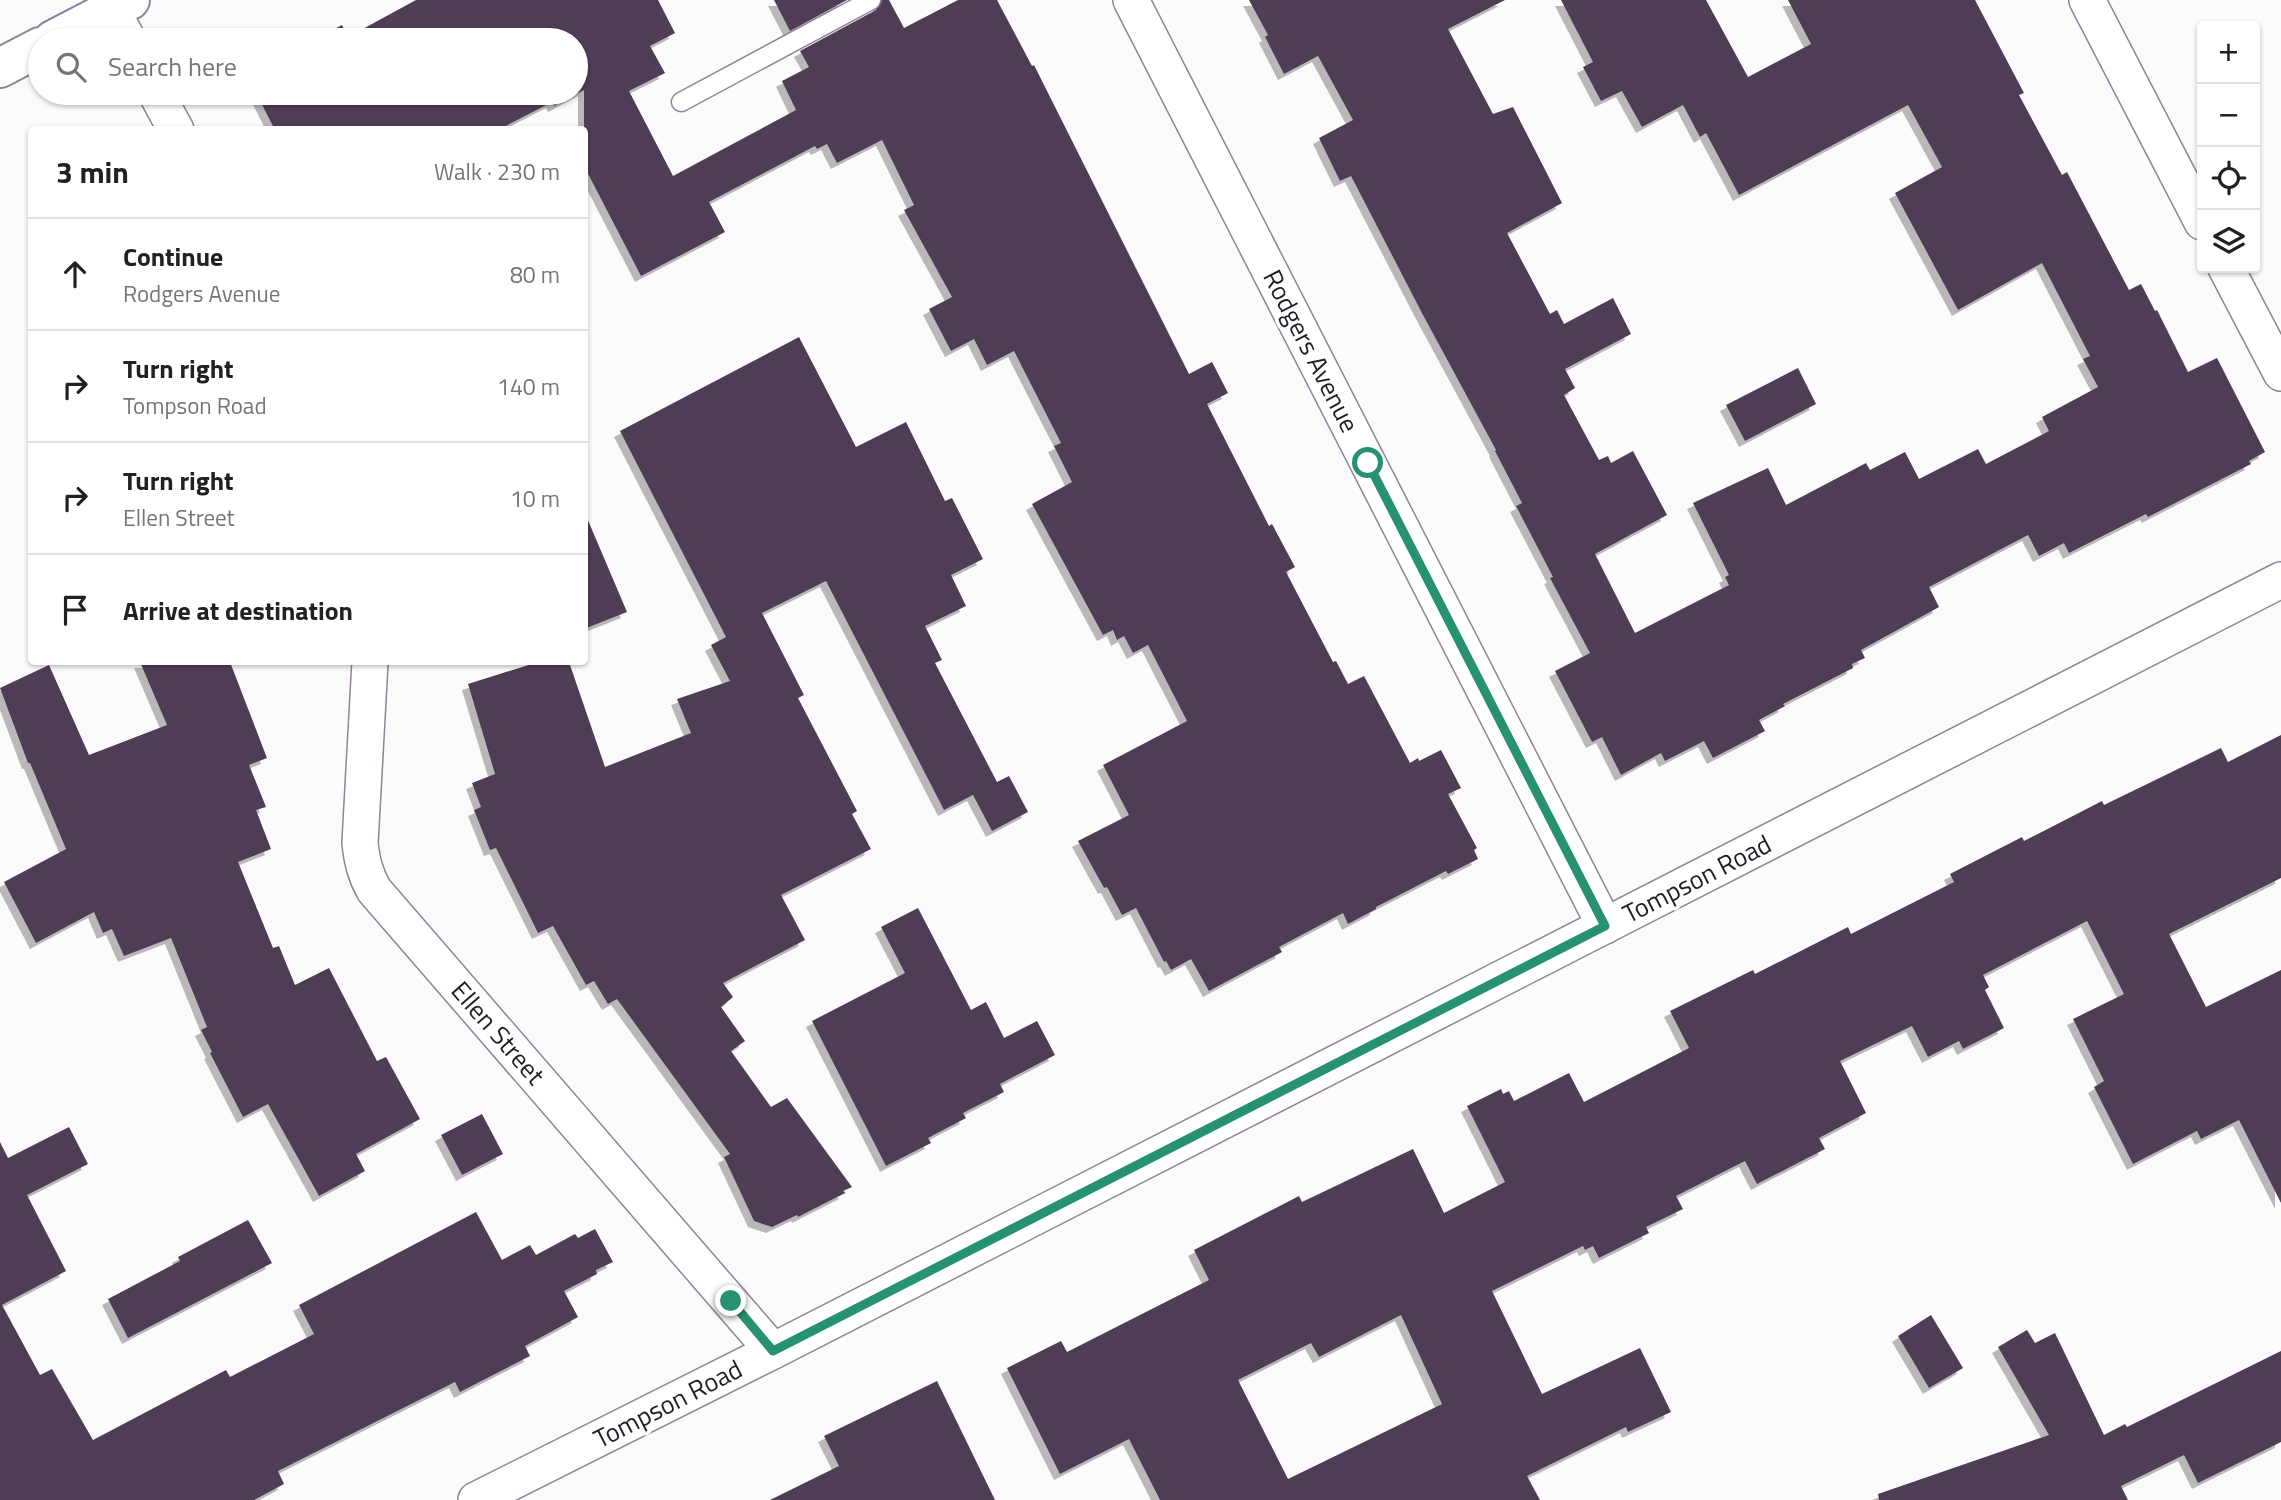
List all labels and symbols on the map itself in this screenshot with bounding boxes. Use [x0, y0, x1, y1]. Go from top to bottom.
street label: Rodgers Avenue [1254, 263, 1369, 439]
route start [1352, 447, 1383, 478]
street label: Tompson Road [1616, 824, 1778, 933]
street label: Ellen Street [442, 972, 555, 1093]
route end [715, 1285, 746, 1316]
street label: Tompson Road [587, 1349, 749, 1458]

